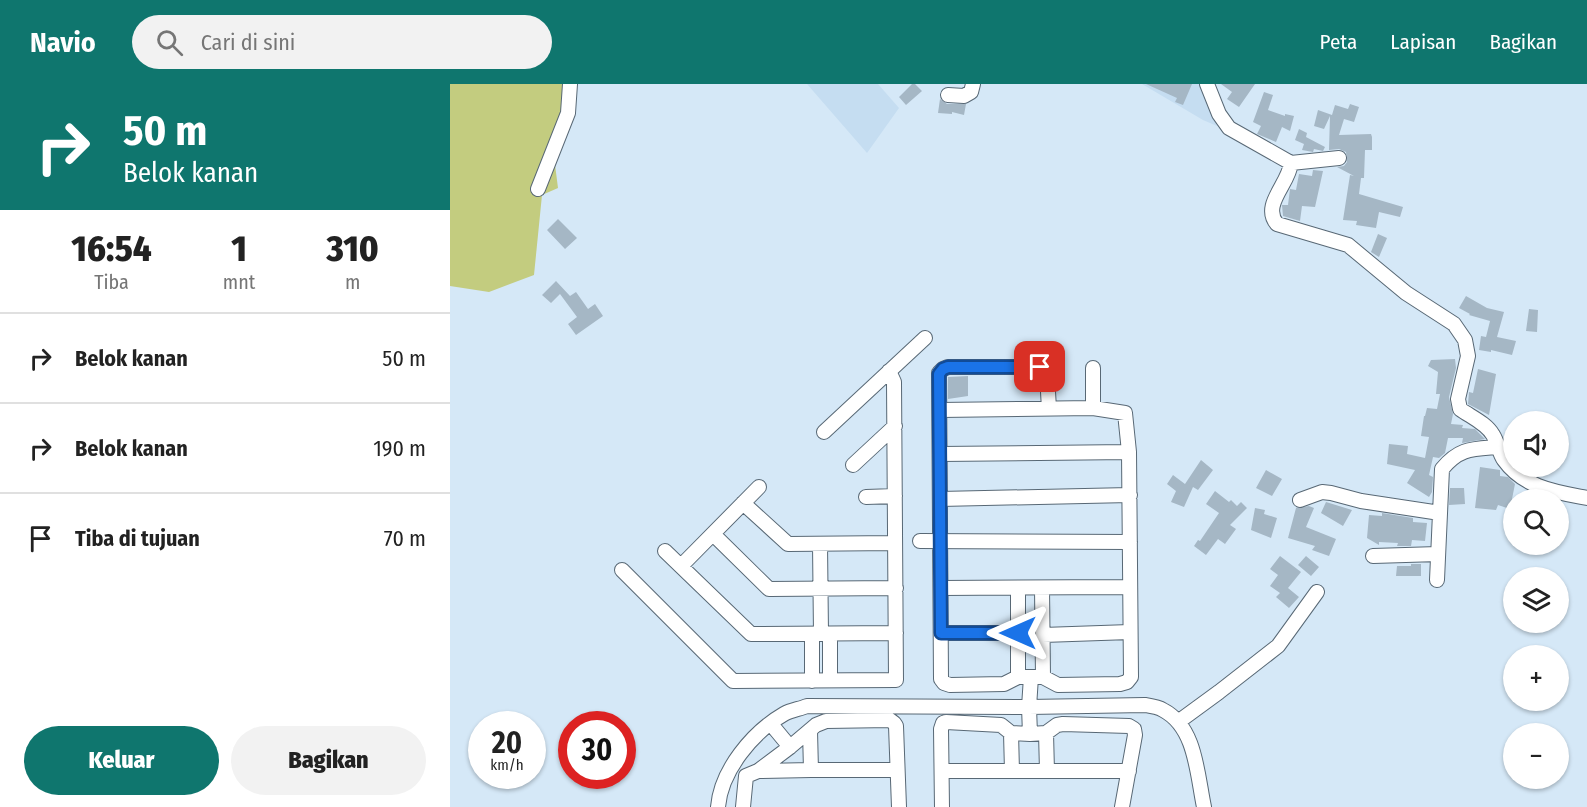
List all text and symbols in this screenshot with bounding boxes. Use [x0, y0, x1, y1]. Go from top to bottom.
search box [132, 15, 552, 69]
text: Navio [30, 26, 96, 59]
icon: search [153, 26, 186, 59]
text: Cari di sini [201, 29, 295, 56]
text: Peta [1320, 29, 1357, 55]
text: Lapisan [1390, 29, 1456, 55]
text: Bagikan [1489, 29, 1557, 55]
text: 50 m [123, 106, 207, 156]
icon: right [24, 108, 102, 186]
text: Belok kanan [123, 157, 258, 189]
text: 16:54 [71, 227, 152, 271]
text: 1 [231, 227, 247, 271]
text: 310 [327, 227, 379, 271]
text: Tiba [94, 270, 129, 294]
text: mnt [223, 270, 255, 294]
text: m [345, 270, 360, 294]
pin [1014, 341, 1065, 392]
icon: right [24, 342, 57, 375]
text: Belok kanan [75, 345, 188, 372]
text: 50 m [382, 345, 426, 372]
icon: arrive [1023, 350, 1056, 383]
map controls [1503, 411, 1569, 789]
button: sound [1503, 411, 1569, 477]
icon: right [24, 432, 57, 465]
text: Belok kanan [75, 435, 188, 462]
text: 190 m [373, 435, 426, 462]
button: search [1503, 489, 1569, 555]
icon: arrive [24, 522, 57, 555]
text: Tiba di tujuan [75, 525, 200, 552]
text: 70 m [384, 525, 426, 552]
button: layers [1503, 567, 1569, 633]
position arrow [986, 601, 1050, 665]
button: + [1503, 645, 1569, 711]
speed limit sign: 30 [558, 711, 636, 789]
button: − [1503, 723, 1569, 789]
text: 20 [492, 725, 522, 761]
button: Keluar [24, 726, 219, 795]
button: Bagikan [231, 726, 426, 795]
text: km/h [490, 756, 524, 774]

